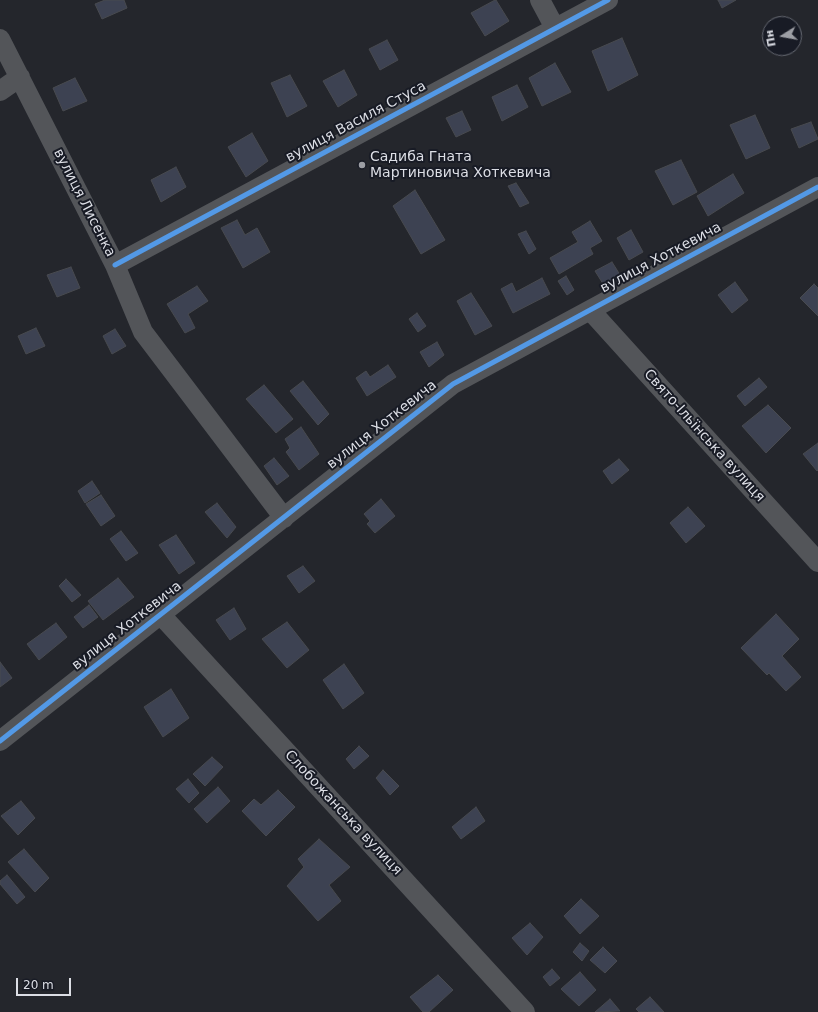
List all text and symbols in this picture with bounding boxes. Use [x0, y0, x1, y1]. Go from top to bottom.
north arrow [762, 16, 802, 56]
text: Пн [763, 29, 779, 48]
street label: вулиця Василя Стуса [283, 78, 429, 166]
street label: вулиця Лисенка [49, 146, 119, 260]
place label: Садиба Гната Мартиновича Хоткевича [370, 149, 551, 182]
marker: Садиба Гната Мартиновича Хоткевича [357, 160, 367, 170]
street label: вулиця Хоткевича [598, 219, 724, 297]
street label: Свято-Ільїнська вулиця [640, 366, 768, 506]
street label: вулиця Хоткевича [324, 377, 440, 473]
street label: вулиця Хоткевича [69, 578, 185, 674]
street label: Слобожанська вулиця [281, 747, 405, 879]
scale bar [18, 970, 73, 996]
text: 20 m [23, 978, 54, 992]

